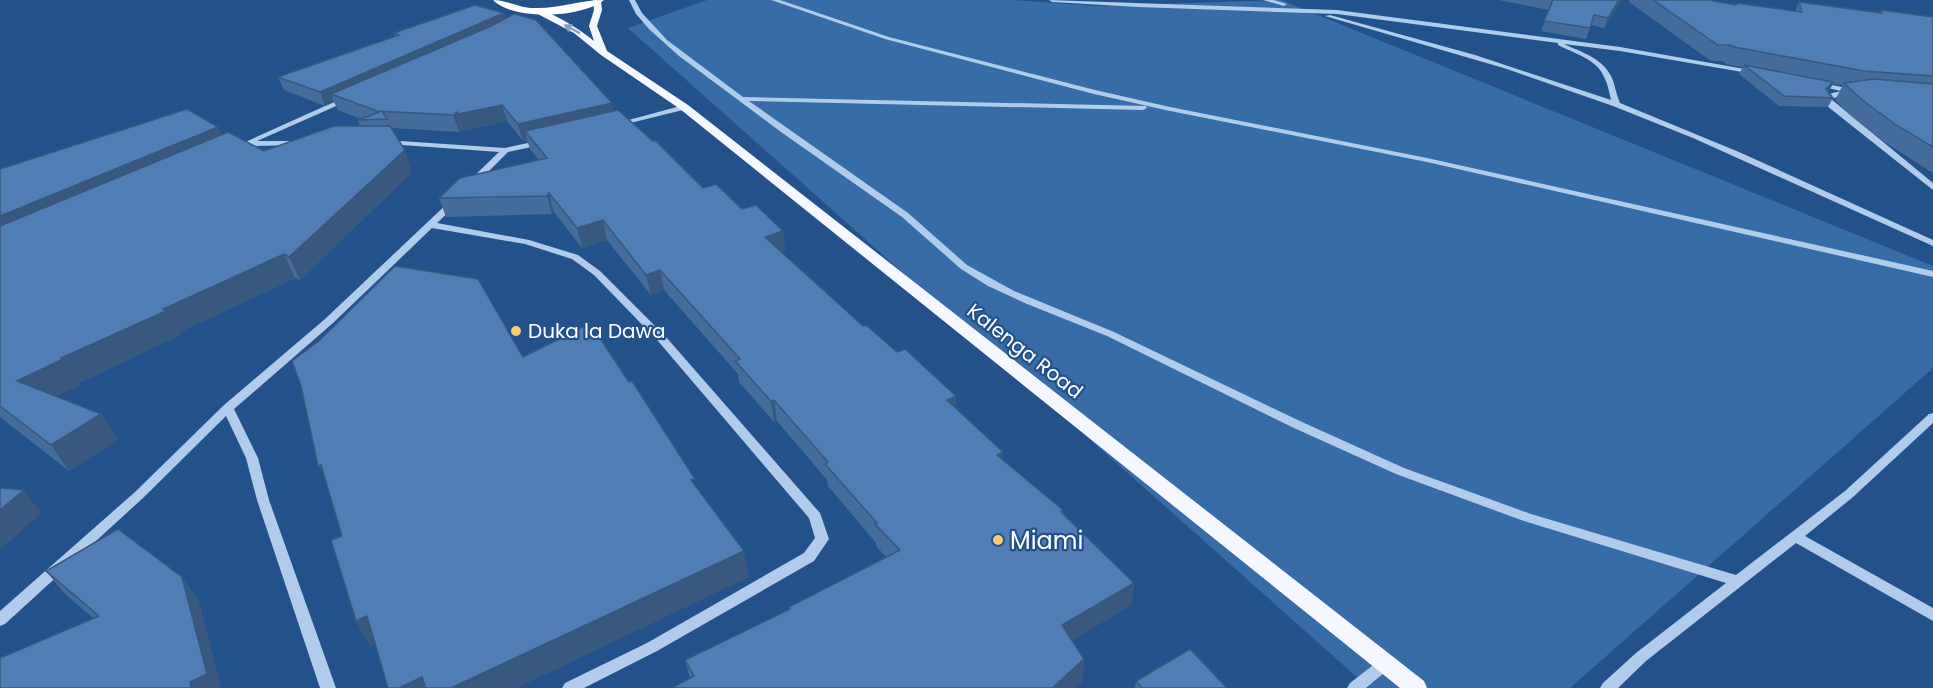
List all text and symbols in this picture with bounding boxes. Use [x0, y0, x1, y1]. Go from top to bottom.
one-way arrow [563, 24, 580, 34]
street label: Kalenga Road [961, 297, 1089, 405]
place label: Duka la Dawa [528, 317, 665, 345]
marker: Duka la Dawa [509, 324, 523, 338]
place label: Miami [1010, 524, 1083, 557]
marker: Miami [991, 533, 1005, 547]

